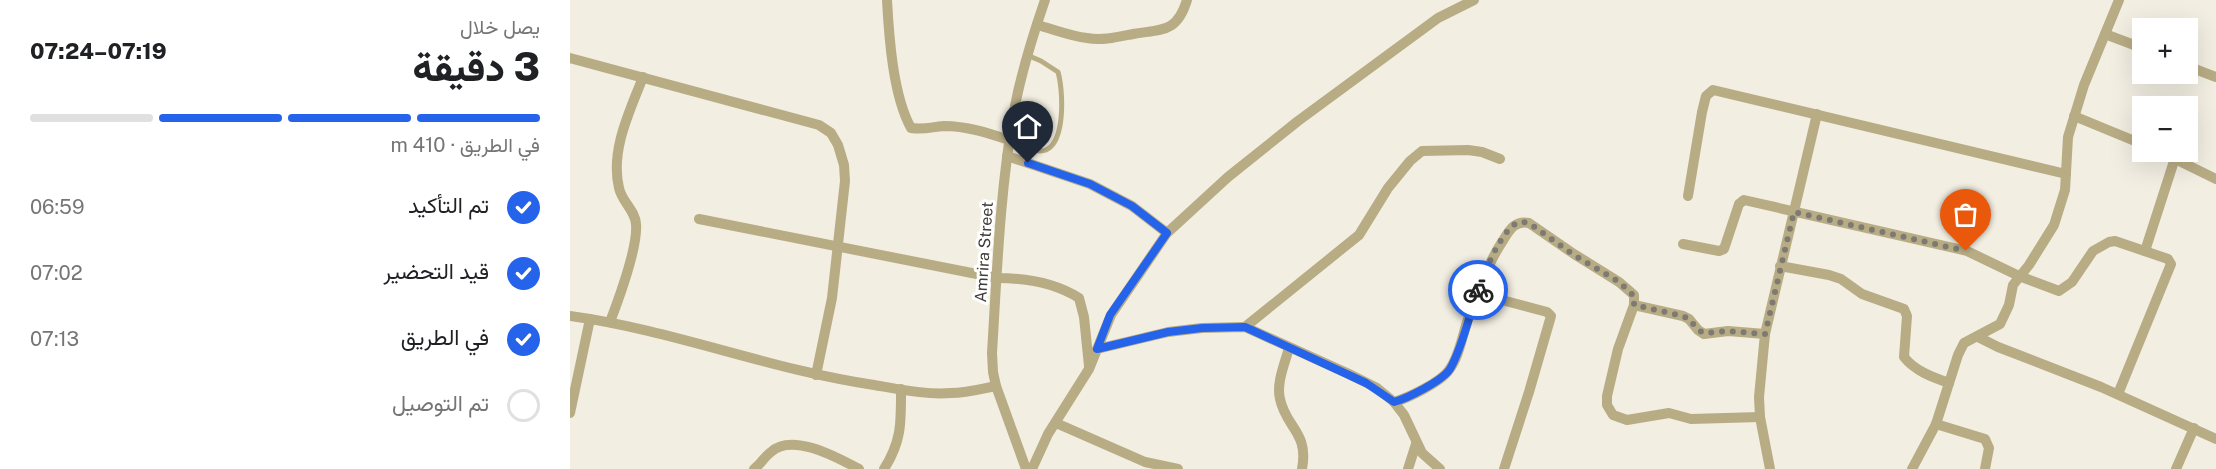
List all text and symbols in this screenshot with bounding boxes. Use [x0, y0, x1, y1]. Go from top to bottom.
text: يصل خلال [460, 15, 540, 39]
map controls [2132, 18, 2198, 162]
button: + [2132, 18, 2198, 84]
text: 07:19–07:24 [30, 38, 167, 64]
text: 3 دقيقة [413, 44, 540, 90]
button: − [2132, 96, 2198, 162]
pin [1002, 101, 1053, 163]
icon: home [1011, 110, 1044, 143]
text: في الطريق · 410 m [390, 133, 540, 157]
pin [1940, 189, 1991, 251]
icon: check [507, 191, 540, 224]
text: تم التأكيد [408, 192, 489, 218]
text: 06:59 [30, 195, 84, 219]
icon: bag [1949, 198, 1982, 231]
street label: Amrira Street [971, 201, 997, 303]
icon: check [507, 257, 540, 290]
text: قيد التحضير [383, 258, 489, 284]
courier [1448, 260, 1508, 320]
text: 07:02 [30, 261, 83, 285]
icon: bike [1462, 274, 1495, 307]
icon: check [507, 323, 540, 356]
text: في الطريق [401, 324, 489, 350]
text: 07:13 [30, 327, 79, 351]
text: تم التوصيل [392, 390, 489, 416]

